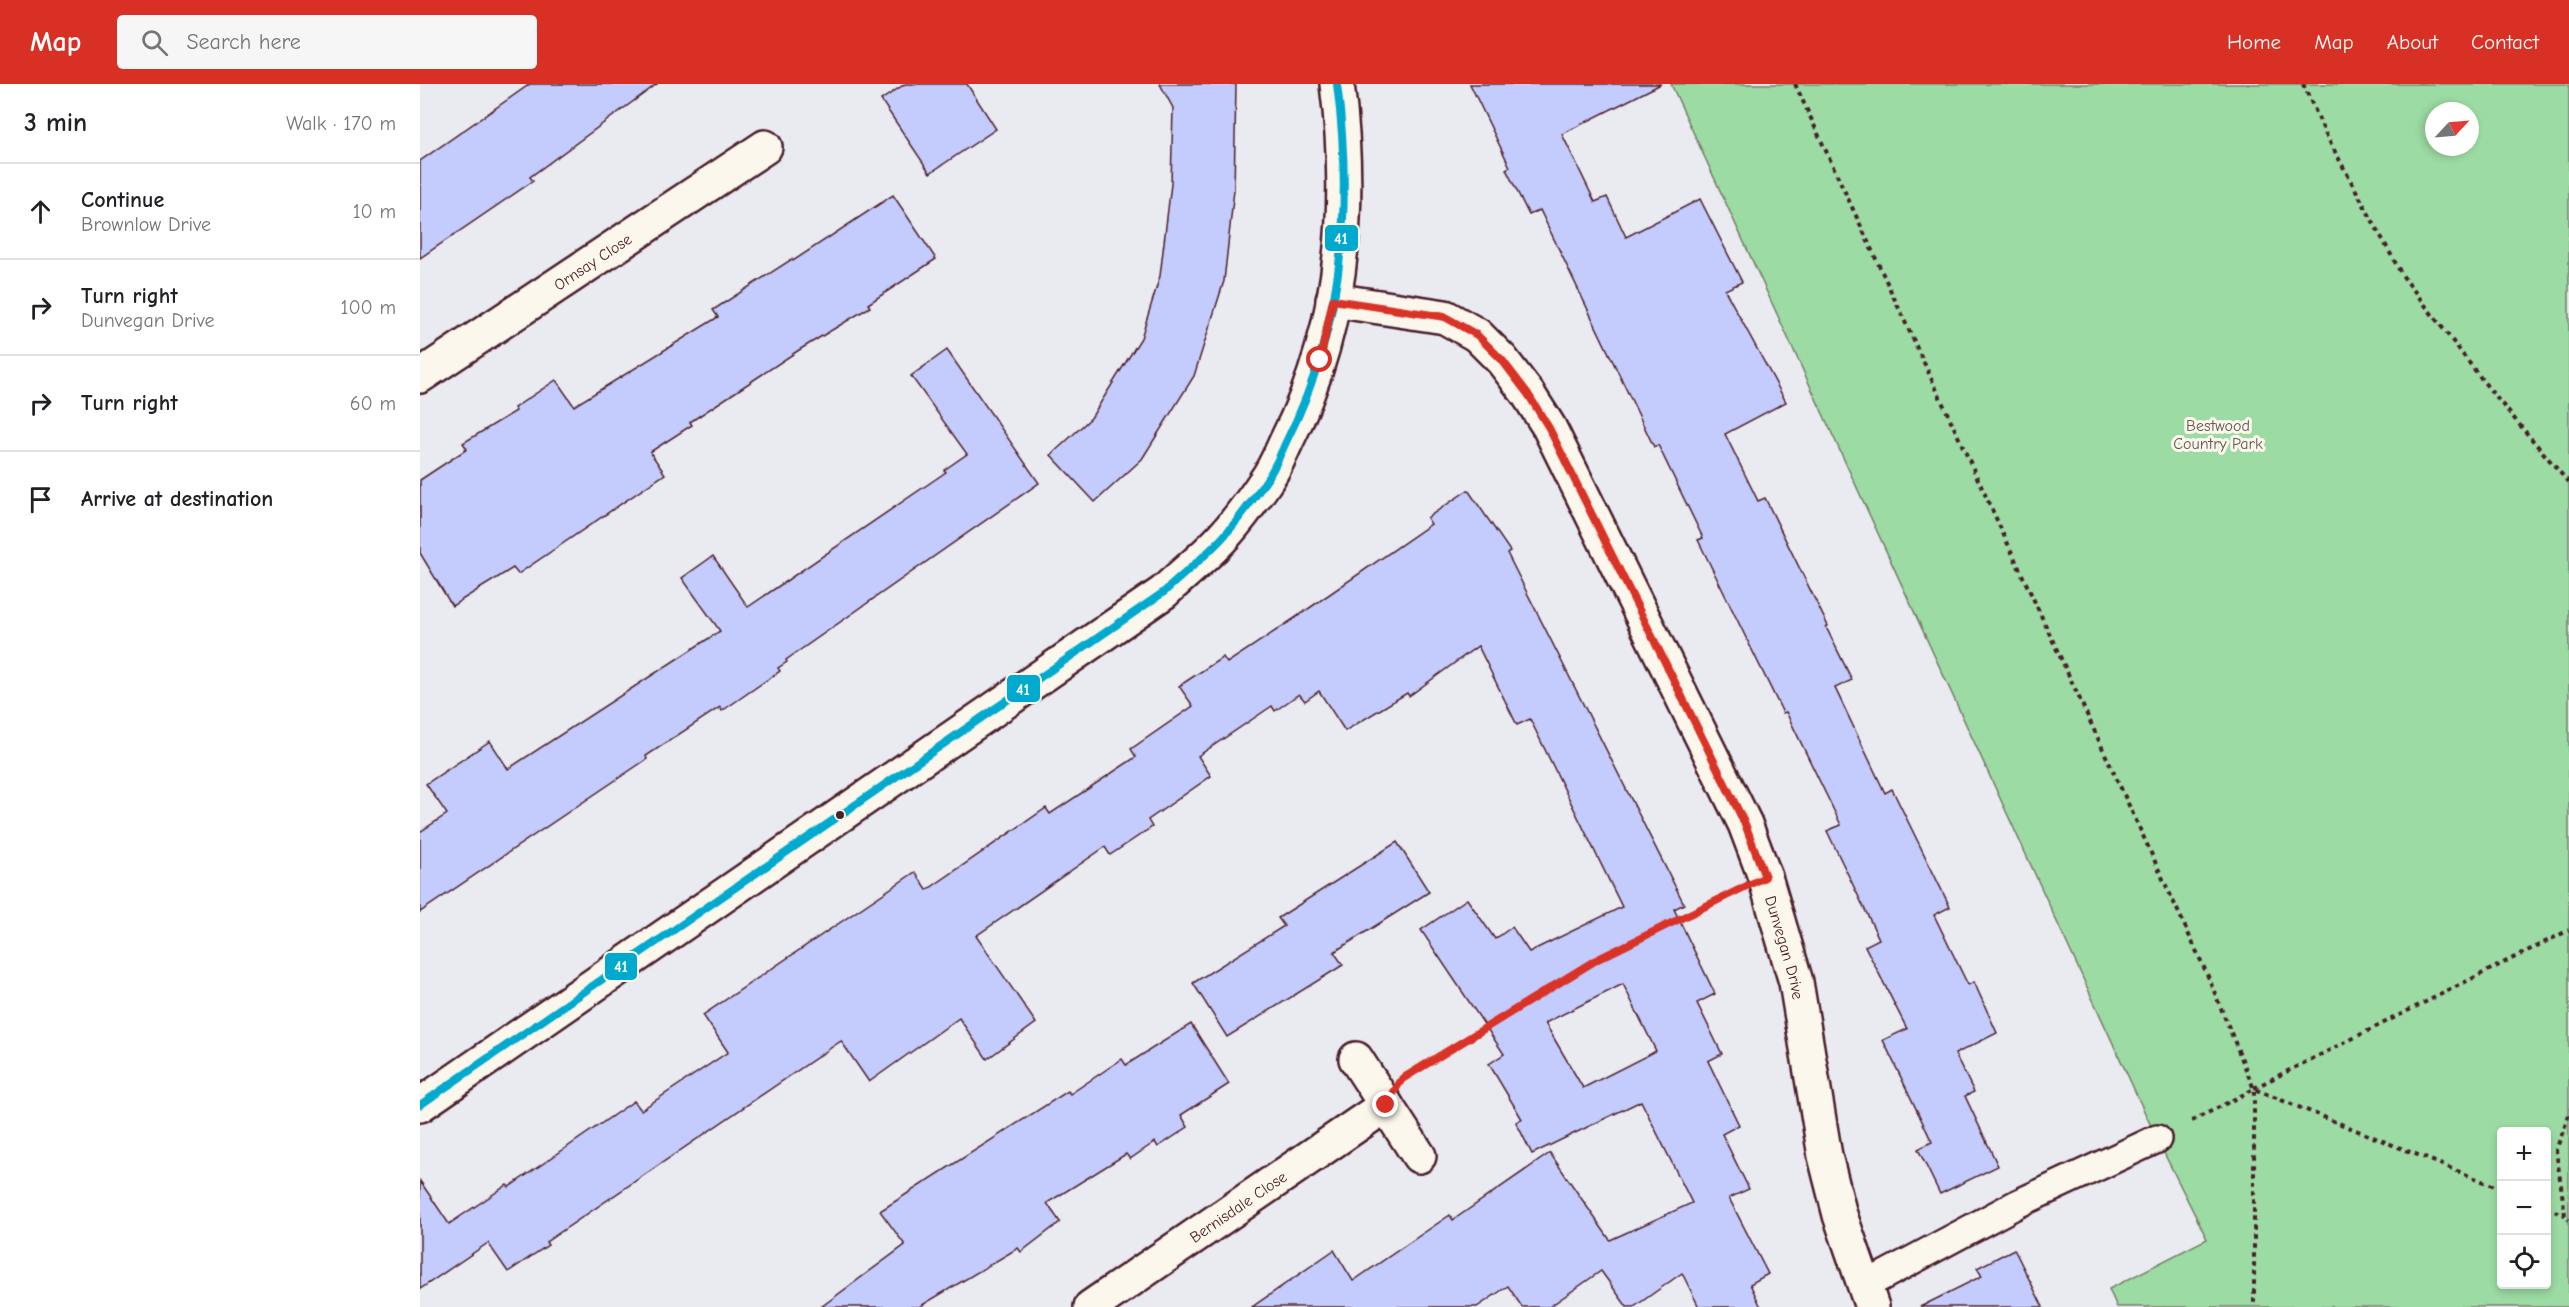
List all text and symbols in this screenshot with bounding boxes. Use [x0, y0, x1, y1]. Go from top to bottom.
search box [117, 15, 537, 69]
text: Map [30, 26, 81, 58]
icon: search [138, 26, 171, 59]
text: Search here [186, 29, 301, 55]
text: Home [2227, 30, 2281, 54]
text: Map [2314, 30, 2354, 54]
text: About [2387, 30, 2438, 54]
text: Contact [2471, 30, 2539, 54]
north arrow [2425, 102, 2479, 156]
text: 3 min [24, 108, 87, 138]
text: Walk · 170 m [286, 112, 396, 135]
text: Continue [81, 187, 164, 213]
icon: ahead [24, 195, 57, 228]
text: 10 m [353, 200, 396, 223]
text: Brownlow Drive [81, 213, 211, 236]
line badge: 41 [1324, 224, 1359, 252]
street label: Ornsay Close [551, 230, 635, 295]
text: 41 [1334, 230, 1348, 248]
text: Turn right [81, 283, 178, 309]
icon: right [24, 291, 57, 324]
text: 100 m [341, 296, 396, 319]
text: Dunvegan Drive [81, 309, 215, 332]
route start [1306, 346, 1332, 372]
icon: right [24, 387, 57, 420]
text: Turn right [81, 390, 178, 416]
text: 60 m [350, 392, 396, 415]
park label: Bestwood Country Park [2173, 417, 2263, 453]
icon: arrive [24, 483, 57, 516]
text: Arrive at destination [81, 486, 273, 512]
line badge: 41 [1006, 674, 1041, 703]
text: 41 [1016, 681, 1030, 699]
unlabelled marker [834, 809, 846, 821]
street label: Dunvegan Drive [1761, 894, 1807, 1001]
line badge: 41 [604, 952, 638, 981]
text: 41 [614, 958, 628, 976]
route end [1372, 1091, 1398, 1117]
map controls [2497, 1127, 2551, 1289]
button: + [2497, 1127, 2551, 1181]
street label: Bernisdale Close [1187, 1168, 1290, 1247]
button: − [2497, 1181, 2551, 1235]
button: locate [2497, 1235, 2551, 1289]

